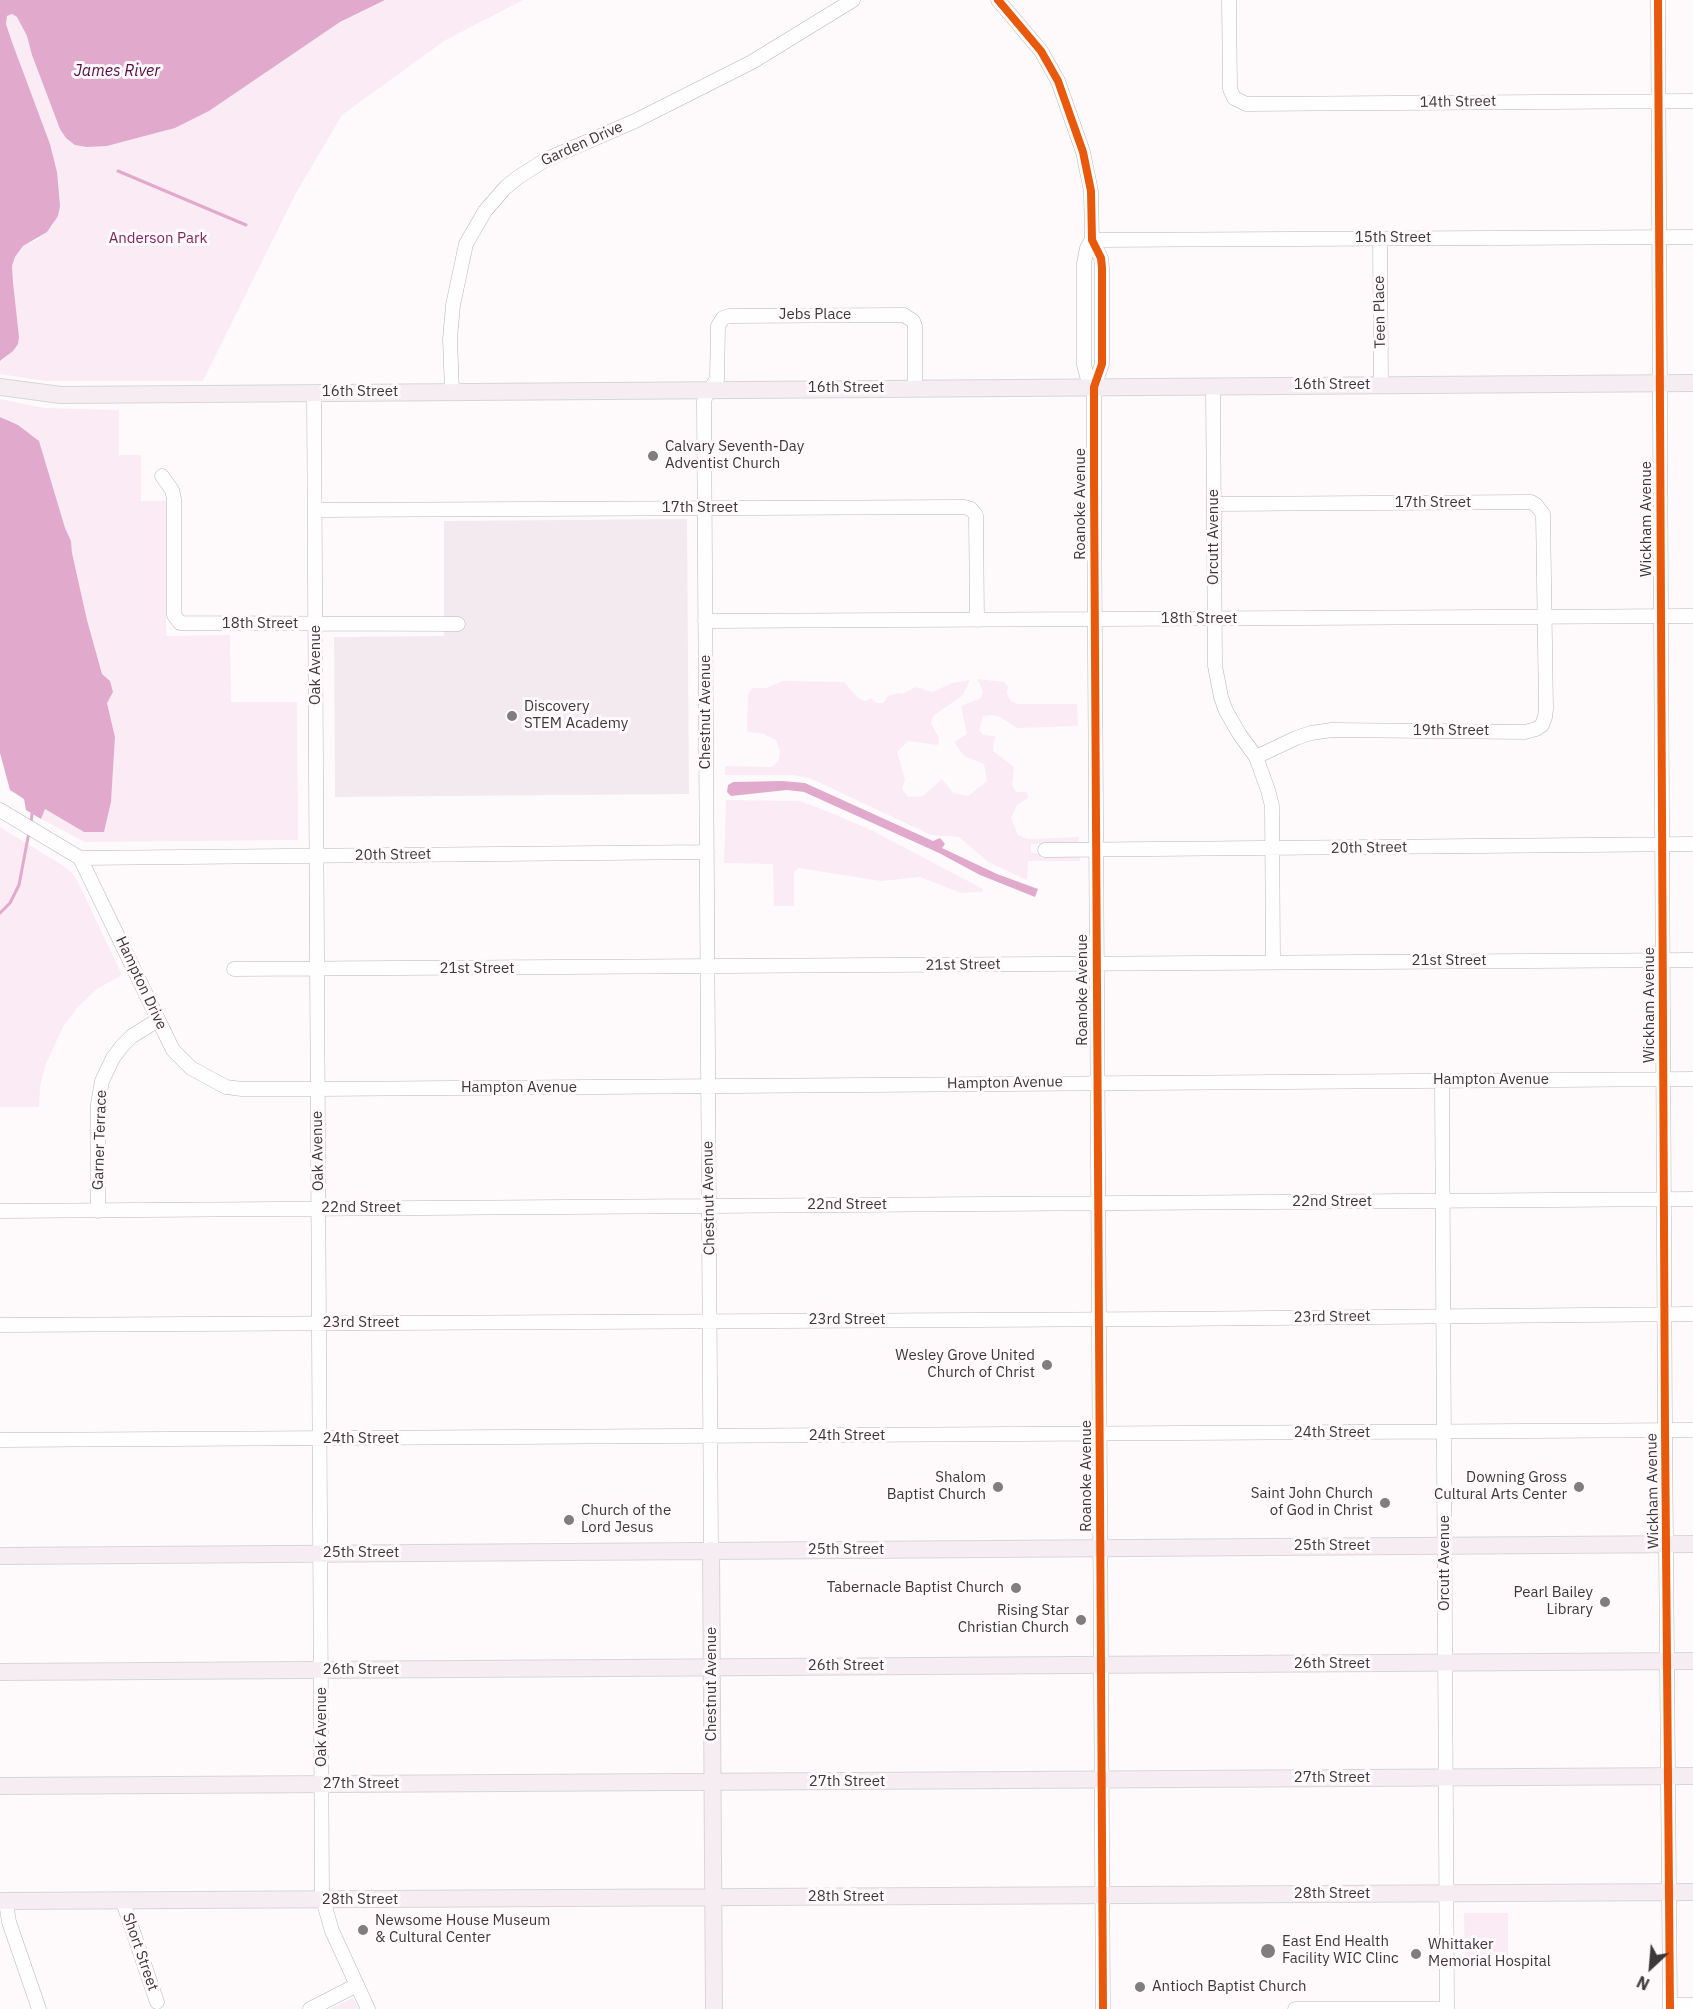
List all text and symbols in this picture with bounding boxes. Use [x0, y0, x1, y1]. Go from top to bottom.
water label: James River [74, 61, 160, 81]
street label: 14th Street [1420, 92, 1496, 112]
street label: Garden Drive [538, 118, 626, 170]
street label: 15th Street [1355, 229, 1431, 247]
park label: Anderson Park [109, 230, 207, 248]
street label: Teen Place [1370, 275, 1390, 349]
street label: Jebs Place [779, 306, 851, 324]
street label: 16th Street [1294, 376, 1370, 394]
street label: 16th Street [808, 379, 884, 397]
street label: 16th Street [322, 383, 398, 401]
place label: Calvary Seventh-Day Adventist Church [665, 438, 804, 473]
street label: Roanoke Avenue [1072, 448, 1090, 560]
marker: Calvary Seventh-Day Adventist Church [646, 449, 660, 463]
street label: Wickham Avenue [1638, 461, 1656, 577]
street label: Orcutt Avenue [1205, 489, 1223, 585]
street label: 17th Street [1395, 494, 1471, 512]
street label: 17th Street [662, 499, 738, 517]
street label: 18th Street [1161, 610, 1237, 628]
street label: 18th Street [222, 615, 298, 633]
street label: Oak Avenue [307, 625, 325, 705]
street label: Chestnut Avenue [697, 655, 715, 769]
place label: Discovery STEM Academy [524, 698, 628, 733]
marker: Discovery STEM Academy [505, 709, 519, 723]
street label: 19th Street [1413, 722, 1489, 740]
street label: 20th Street [1331, 838, 1407, 858]
street label: 20th Street [355, 845, 431, 865]
street label: Hampton Drive [112, 934, 170, 1032]
street label: Roanoke Avenue [1074, 934, 1092, 1046]
street label: Wickham Avenue [1641, 947, 1659, 1063]
street label: 21st Street [1411, 952, 1487, 970]
street label: 21st Street [925, 955, 1001, 975]
street label: 21st Street [439, 960, 515, 978]
street label: Hampton Avenue [1433, 1071, 1549, 1089]
street label: Hampton Avenue [947, 1073, 1063, 1093]
street label: Hampton Avenue [461, 1079, 577, 1097]
street label: Garner Terrace [89, 1090, 111, 1190]
street label: Oak Avenue [308, 1111, 328, 1191]
street label: Chestnut Avenue [699, 1141, 719, 1255]
street label: 22nd Street [1292, 1193, 1372, 1211]
street label: 22nd Street [807, 1196, 887, 1214]
street label: 22nd Street [321, 1199, 401, 1217]
street label: 23rd Street [1293, 1307, 1371, 1327]
street label: 23rd Street [809, 1311, 885, 1329]
street label: 23rd Street [323, 1314, 399, 1332]
place label: Wesley Grove United Church of Christ [895, 1347, 1035, 1382]
marker: Wesley Grove United Church of Christ [1040, 1358, 1054, 1372]
street label: Roanoke Avenue [1078, 1420, 1096, 1532]
street label: 24th Street [1294, 1424, 1370, 1442]
street label: 24th Street [809, 1427, 885, 1445]
street label: 24th Street [323, 1430, 399, 1448]
street label: Wickham Avenue [1643, 1433, 1663, 1549]
place label: Shalom Baptist Church [887, 1469, 986, 1504]
place label: Downing Gross Cultural Arts Center [1434, 1469, 1567, 1504]
marker: Shalom Baptist Church [991, 1480, 1005, 1494]
marker: Downing Gross Cultural Arts Center [1572, 1480, 1586, 1494]
place label: Saint John Church of God in Christ [1251, 1485, 1373, 1520]
marker: Saint John Church of God in Christ [1378, 1496, 1392, 1510]
place label: Church of the Lord Jesus [581, 1502, 671, 1537]
marker: Church of the Lord Jesus [562, 1513, 576, 1527]
street label: Orcutt Avenue [1436, 1515, 1454, 1611]
street label: 25th Street [1294, 1537, 1370, 1555]
street label: 25th Street [808, 1541, 884, 1559]
street label: 25th Street [323, 1544, 399, 1562]
place label: Tabernacle Baptist Church [827, 1579, 1004, 1597]
marker: Tabernacle Baptist Church [1009, 1581, 1023, 1595]
place label: Pearl Bailey Library [1514, 1584, 1593, 1619]
marker: Pearl Bailey Library [1598, 1595, 1612, 1609]
place label: Rising Star Christian Church [958, 1602, 1069, 1637]
marker: Rising Star Christian Church [1074, 1613, 1088, 1627]
street label: Chestnut Avenue [703, 1627, 721, 1741]
street label: 26th Street [1294, 1655, 1370, 1673]
street label: 26th Street [808, 1657, 884, 1675]
street label: 26th Street [323, 1661, 399, 1679]
street label: Oak Avenue [313, 1687, 331, 1767]
street label: 27th Street [1294, 1769, 1370, 1787]
street label: 27th Street [809, 1773, 885, 1791]
street label: 27th Street [323, 1775, 399, 1793]
street label: 28th Street [1294, 1885, 1370, 1903]
street label: 28th Street [808, 1888, 884, 1906]
street label: 28th Street [322, 1891, 398, 1909]
street label: Short Street [118, 1911, 162, 1993]
place label: Newsome House Museum & Cultural Center [375, 1912, 550, 1947]
marker: Newsome House Museum & Cultural Center [356, 1923, 370, 1937]
place label: East End Health Facility WIC Clinc [1282, 1933, 1399, 1968]
place label: Whittaker Memorial Hospital [1428, 1936, 1551, 1971]
north arrow [1621, 1937, 1681, 1997]
marker: East End Health Facility WIC Clinc [1259, 1942, 1277, 1960]
marker: Whittaker Memorial Hospital [1409, 1947, 1423, 1961]
text: N [1634, 1972, 1653, 1995]
place label: Antioch Baptist Church [1152, 1978, 1306, 1996]
marker: Antioch Baptist Church [1133, 1980, 1147, 1994]

